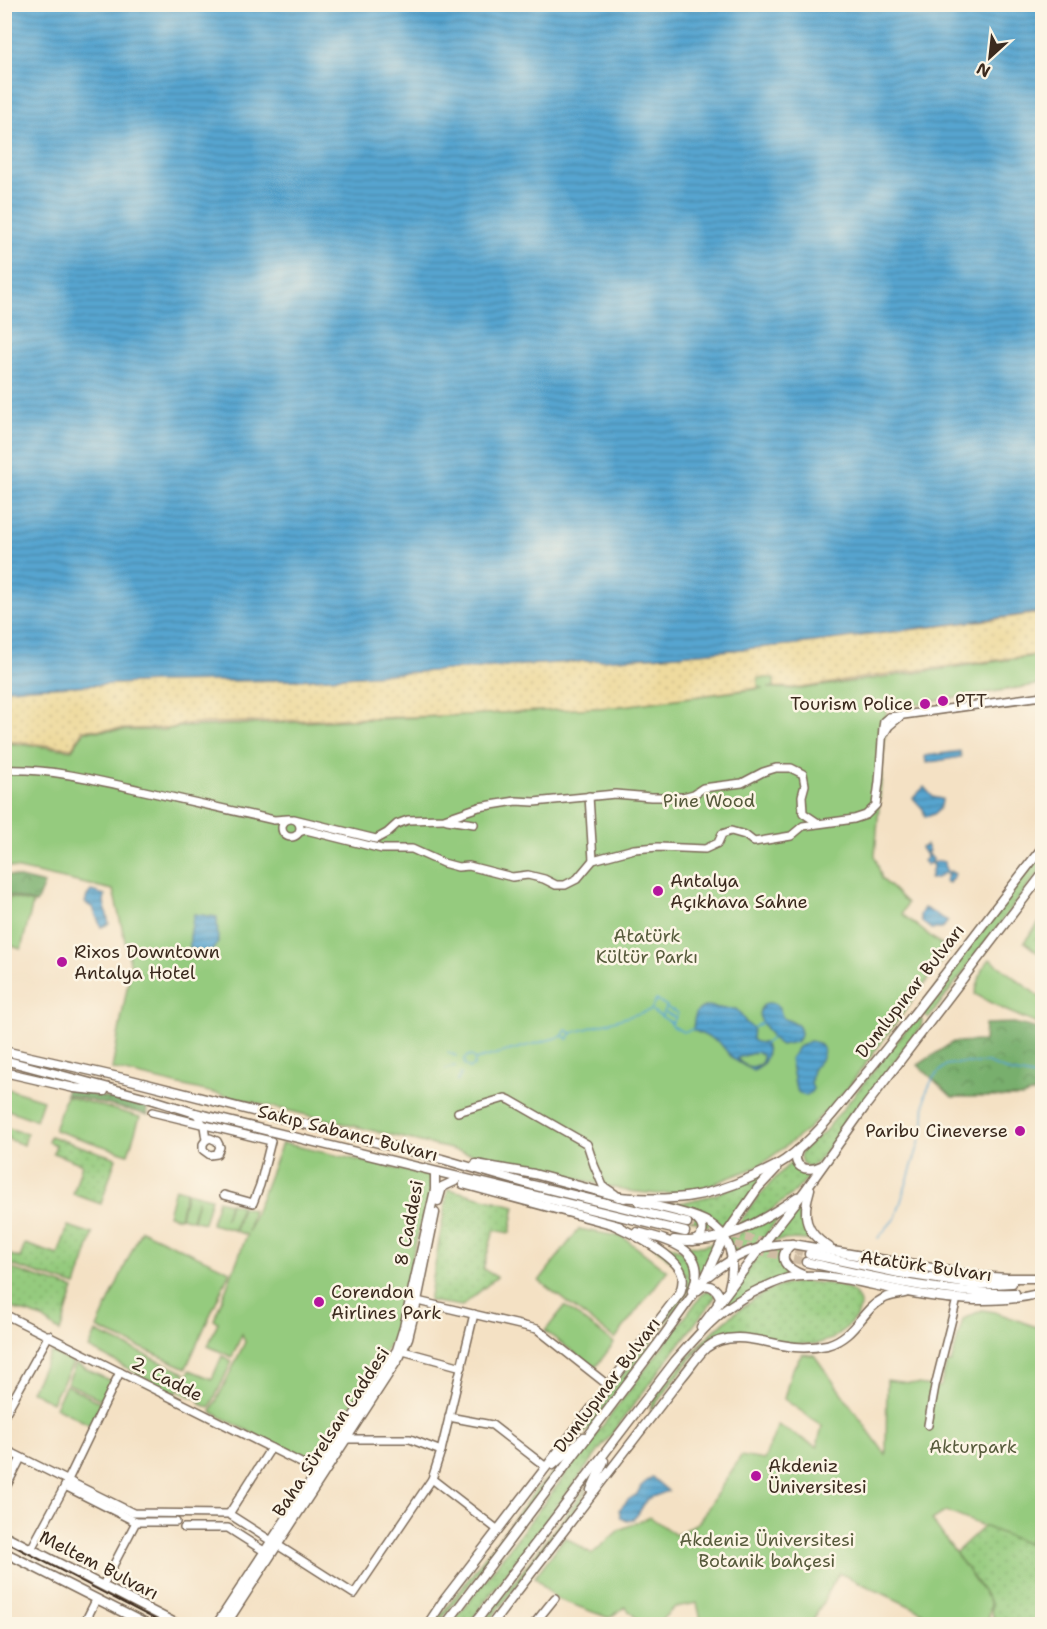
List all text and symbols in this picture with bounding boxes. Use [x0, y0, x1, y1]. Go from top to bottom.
north arrow [960, 27, 1020, 87]
text: N [973, 58, 994, 82]
place label: PTT [955, 689, 987, 713]
place label: Tourism Police [790, 692, 913, 716]
marker: PTT [936, 694, 950, 708]
marker: Tourism Police [918, 697, 932, 711]
park label: Pine Wood [663, 789, 755, 813]
place label: Antalya Açıkhava Sahne [670, 869, 808, 914]
marker: Antalya Açıkhava Sahne [651, 884, 665, 898]
street label: Dumlupınar Bulvarı [850, 919, 970, 1063]
park label: Atatürk Kültür Parkı [596, 924, 698, 969]
place label: Rixos Downtown Antalya Hotel [74, 940, 220, 985]
marker: Rixos Downtown Antalya Hotel [55, 955, 69, 969]
street label: Sakıp Sabancı Bulvarı [255, 1099, 441, 1167]
place label: Paribu Cineverse [865, 1119, 1008, 1143]
marker: Paribu Cineverse [1013, 1124, 1027, 1138]
street label: 8 Caddesi [389, 1178, 429, 1268]
street label: Atatürk Bulvarı [859, 1245, 993, 1287]
place label: Corendon Airlines Park [331, 1280, 441, 1325]
marker: Corendon Airlines Park [312, 1295, 326, 1309]
street label: Dumlupınar Bulvarı [548, 1312, 666, 1458]
street label: Baha Sürelsan Caddesi [267, 1342, 395, 1522]
street label: 2. Cadde [127, 1351, 207, 1407]
park label: Akturpark [929, 1435, 1017, 1459]
place label: Akdeniz Üniversitesi [768, 1454, 867, 1499]
marker: Akdeniz Üniversitesi [749, 1469, 763, 1483]
street label: Meltem Bulvarı [35, 1525, 163, 1605]
park label: Akdeniz Üniversitesi Botanik bahçesi [679, 1528, 855, 1573]

